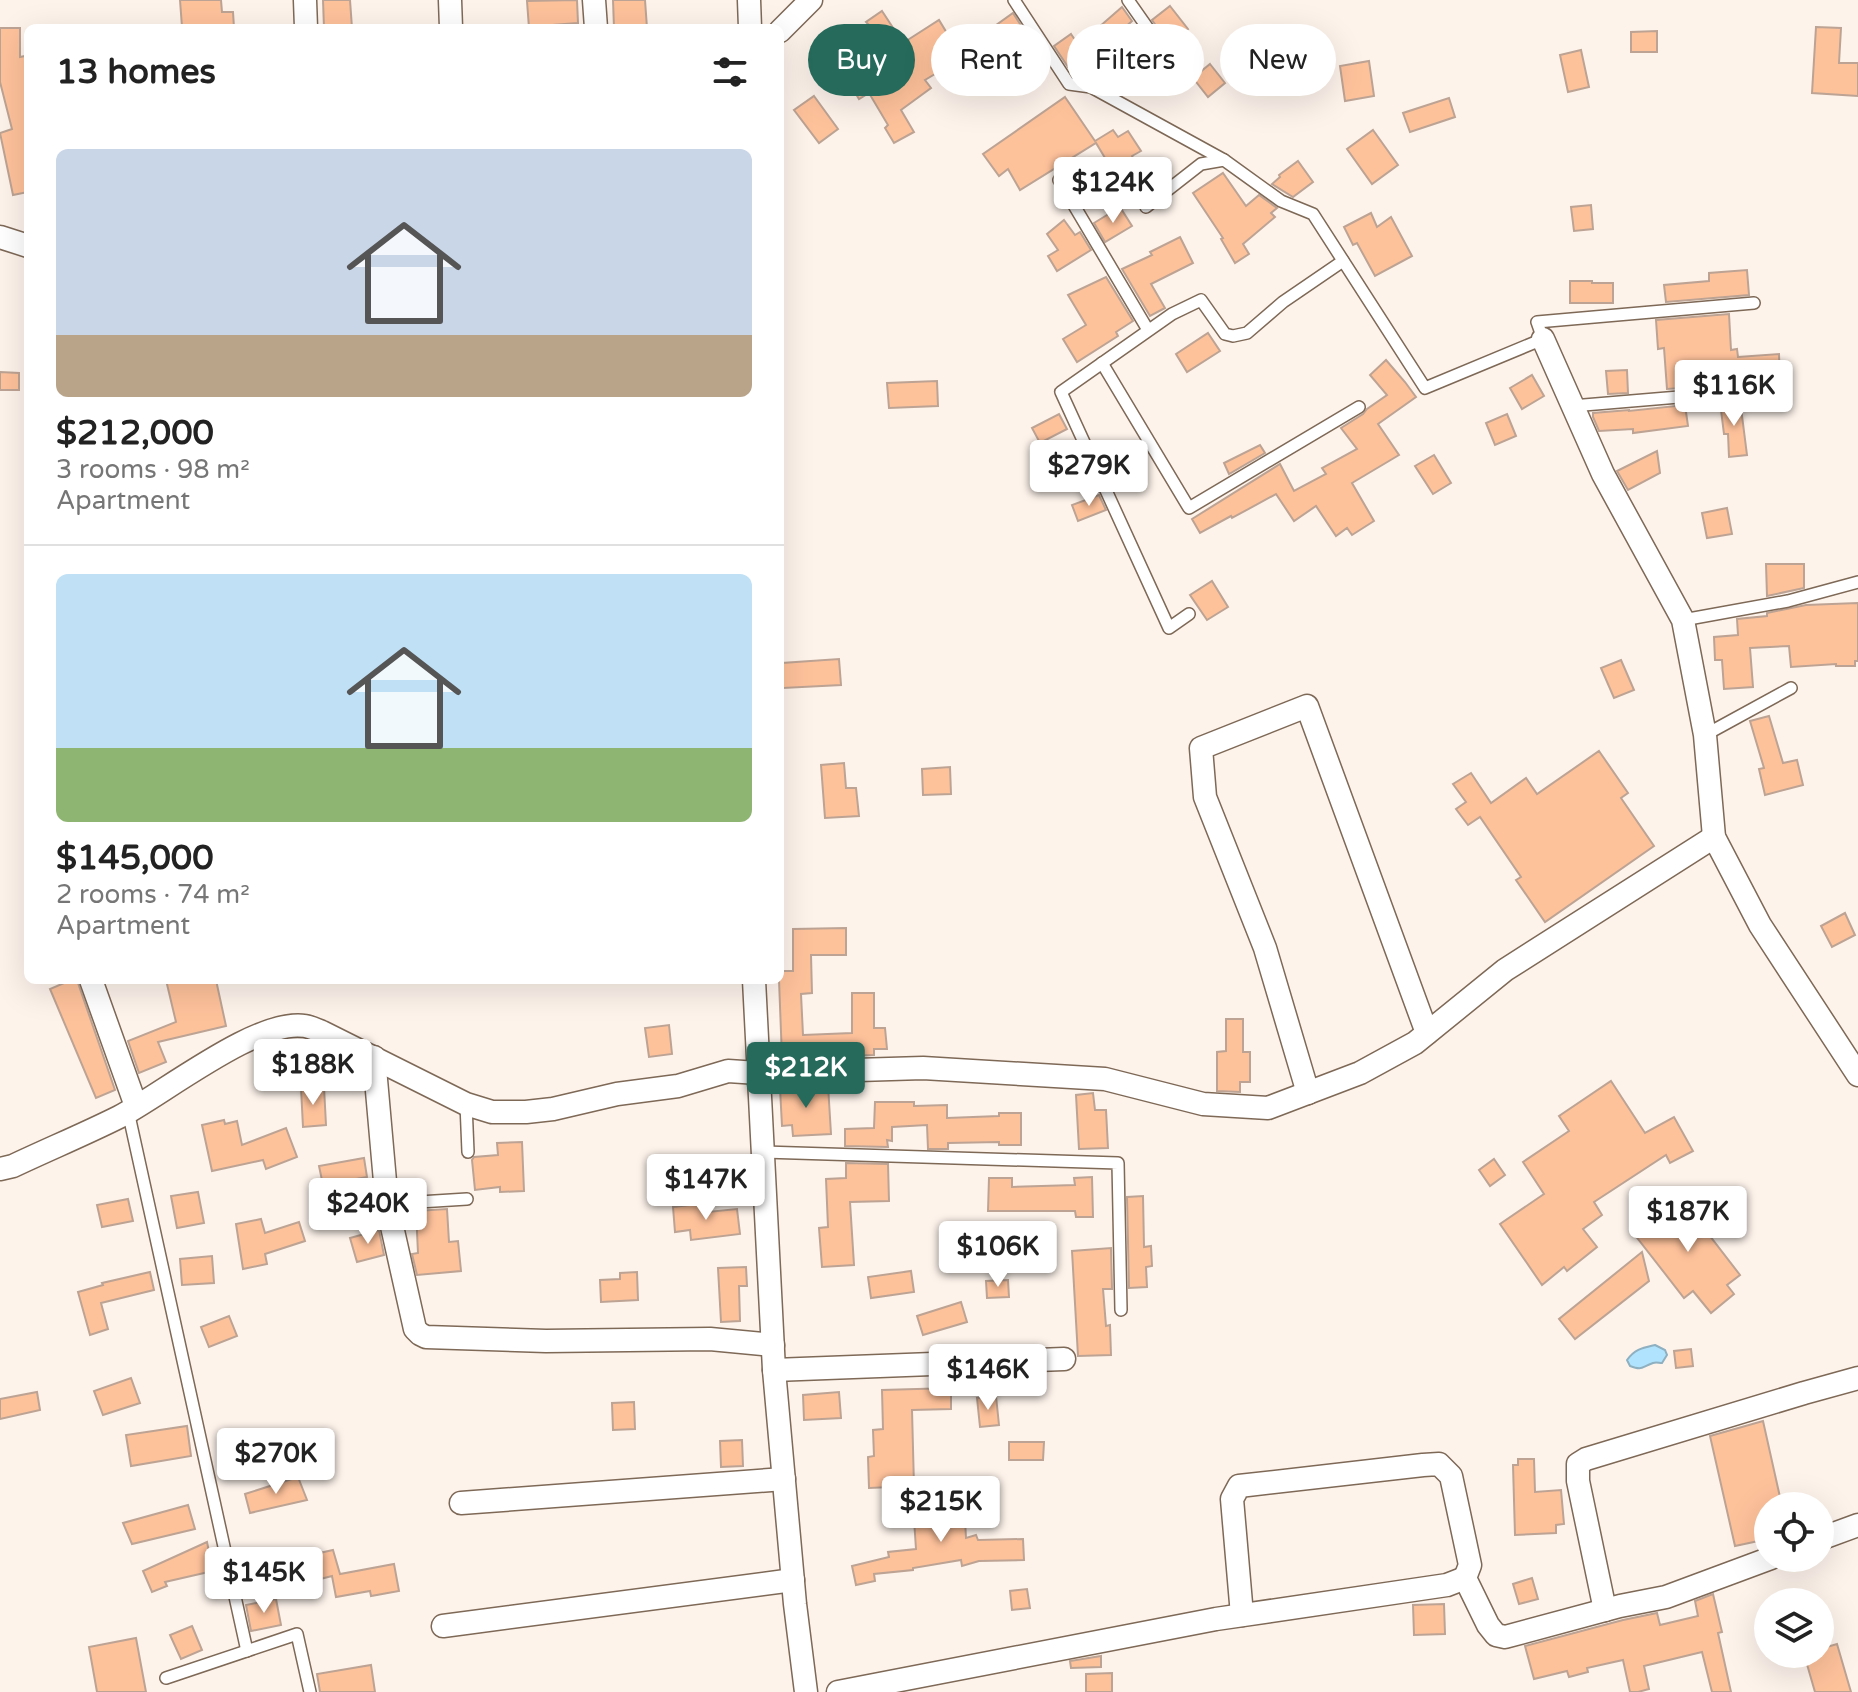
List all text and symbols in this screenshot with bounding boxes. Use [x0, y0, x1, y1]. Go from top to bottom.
chip: Buy [808, 24, 915, 96]
chip: Rent [931, 24, 1051, 96]
chip: Filters [1067, 24, 1204, 96]
chip: New [1220, 24, 1336, 96]
icon: filters [708, 50, 752, 94]
text: 13 homes [56, 52, 216, 93]
pin: $124K [1057, 157, 1169, 225]
text: $124K [1072, 167, 1154, 198]
icon: home [332, 201, 476, 345]
pin: $116K [1678, 360, 1790, 428]
text: $116K [1693, 370, 1775, 401]
text: $212,000 [56, 413, 214, 454]
pin: $279K [1033, 440, 1145, 508]
text: $279K [1048, 450, 1130, 481]
text: 3 rooms · 98 m² [56, 454, 250, 485]
text: Apartment [56, 485, 190, 516]
icon: home [332, 626, 476, 770]
text: $145,000 [56, 838, 214, 879]
text: 2 rooms · 74 m² [56, 879, 250, 910]
text: Apartment [56, 910, 190, 941]
pin: $188K [257, 1039, 369, 1107]
pin: $212K [750, 1042, 862, 1110]
text: $188K [272, 1049, 354, 1080]
text: $212K [765, 1052, 847, 1083]
pin: $147K [650, 1154, 762, 1222]
text: $147K [665, 1164, 747, 1195]
pin: $240K [312, 1178, 424, 1246]
pin: $187K [1632, 1186, 1744, 1254]
text: $240K [327, 1188, 409, 1219]
text: $187K [1647, 1196, 1729, 1227]
pin: $106K [942, 1221, 1054, 1289]
text: $106K [957, 1231, 1039, 1262]
pin: $146K [932, 1344, 1044, 1412]
text: $146K [947, 1354, 1029, 1385]
pin: $270K [220, 1428, 332, 1496]
text: $270K [235, 1438, 317, 1469]
pin: $215K [885, 1476, 997, 1544]
text: $215K [900, 1486, 982, 1517]
map controls [1754, 1492, 1834, 1668]
button: locate [1754, 1492, 1834, 1572]
pin: $145K [208, 1547, 320, 1615]
text: $145K [223, 1557, 305, 1588]
button: layers [1754, 1588, 1834, 1668]

